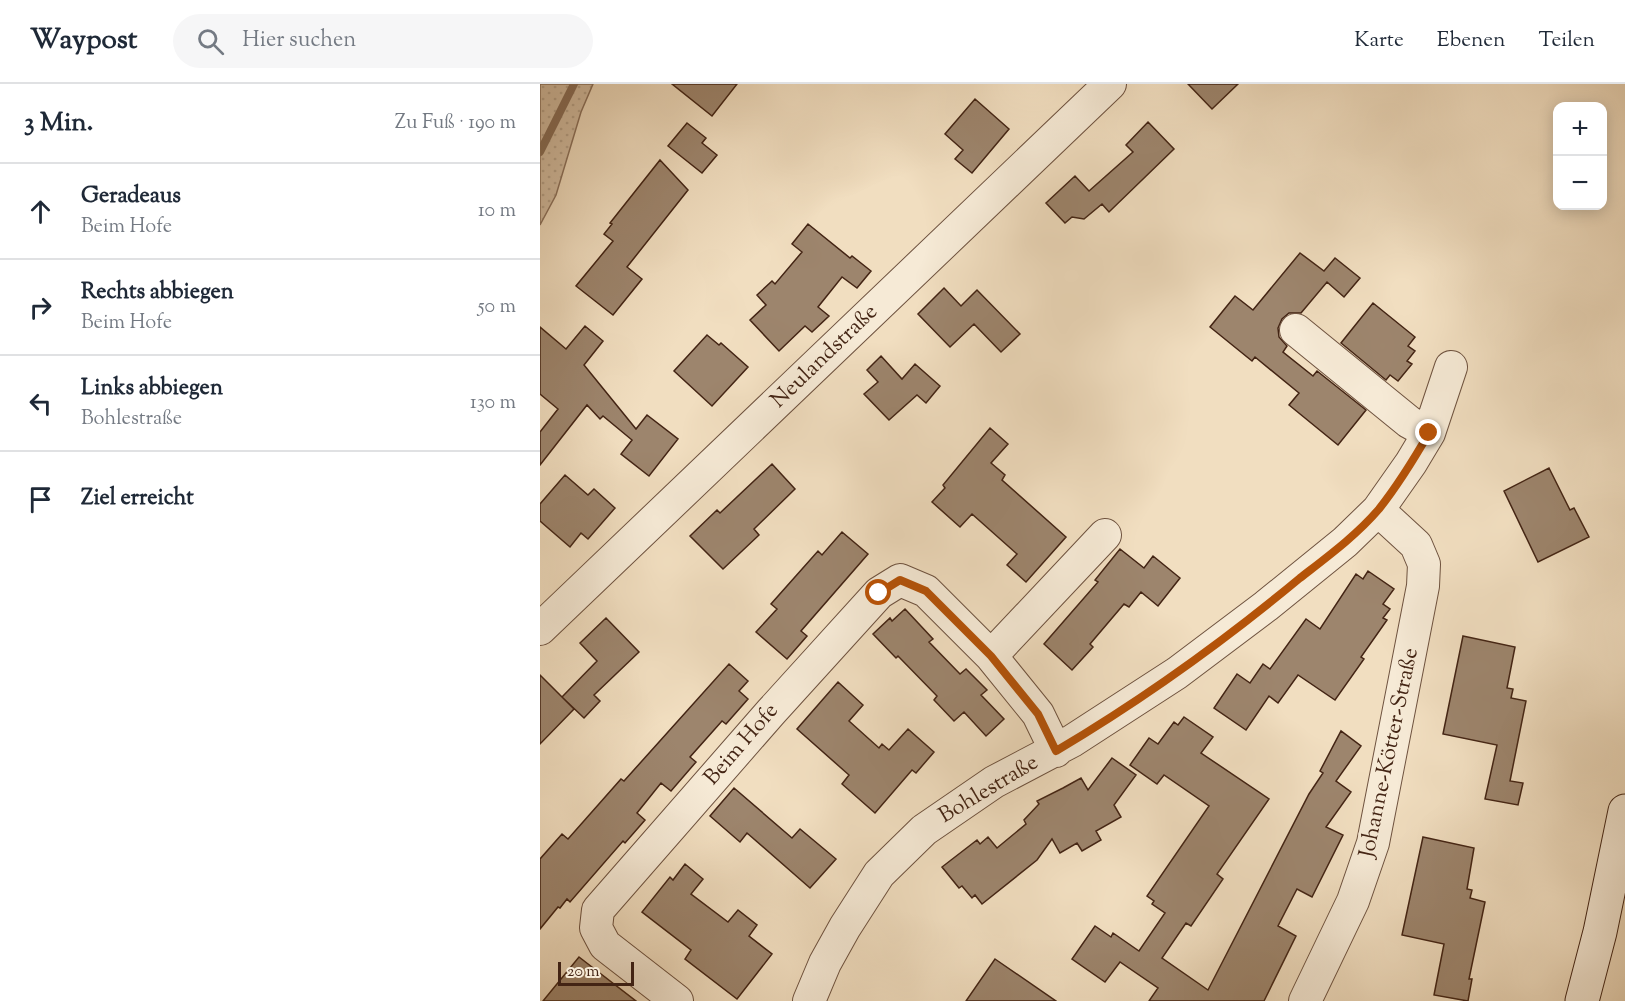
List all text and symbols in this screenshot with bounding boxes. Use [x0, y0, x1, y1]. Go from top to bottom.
search box [173, 14, 593, 68]
text: Waypost [30, 21, 137, 61]
icon: search [194, 25, 227, 58]
text: Hier suchen [242, 25, 356, 57]
text: Karte [1354, 26, 1404, 56]
text: Ebenen [1437, 26, 1505, 56]
text: Teilen [1538, 26, 1595, 56]
map controls [1553, 102, 1607, 210]
button: + [1553, 102, 1607, 156]
text: 3 Min. [24, 105, 93, 142]
text: Zu Fuß · 190 m [395, 109, 516, 138]
button: − [1553, 156, 1607, 210]
text: Geradeaus [81, 181, 181, 213]
icon: ahead [24, 195, 57, 228]
text: 10 m [478, 197, 516, 226]
text: Beim Hofe [81, 213, 172, 242]
text: Rechts abbiegen [81, 277, 234, 309]
icon: right [24, 291, 57, 324]
text: 50 m [478, 293, 516, 322]
street label: Neulandstraße [764, 298, 886, 416]
text: Beim Hofe [81, 309, 172, 338]
text: Links abbiegen [81, 373, 223, 405]
icon: left [24, 387, 57, 420]
text: 130 m [470, 389, 516, 418]
text: Bohlestraße [81, 405, 182, 434]
route end [1415, 419, 1441, 445]
icon: arrive [24, 483, 57, 516]
text: Ziel erreicht [81, 483, 194, 515]
route start [865, 579, 891, 605]
street label: Johanne-Kötter-Straße [1352, 645, 1428, 862]
street label: Beim Hofe [697, 697, 787, 793]
street label: Bohlestraße [933, 748, 1045, 832]
scale bar [558, 959, 634, 986]
text: 20 m [567, 961, 600, 984]

